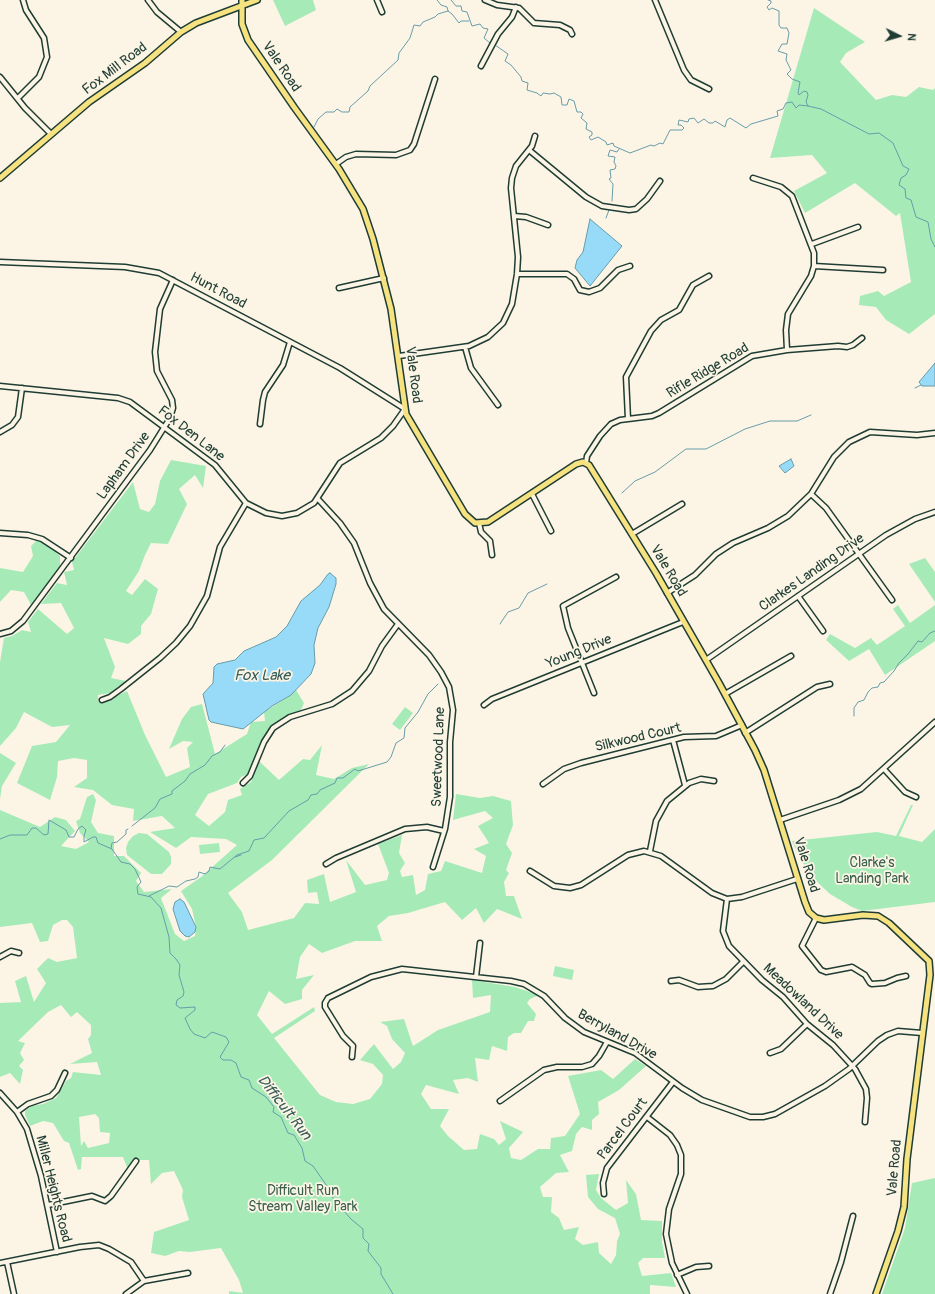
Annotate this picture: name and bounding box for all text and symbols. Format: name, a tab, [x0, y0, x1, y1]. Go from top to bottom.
north arrow	[879, 16, 919, 56]
text: N	[905, 33, 918, 41]
street label: Fox Mill Road	[79, 39, 151, 99]
street label: Vale Road	[258, 39, 304, 95]
street label: Hunt Road	[187, 269, 249, 313]
street label: Rifle Ridge Road	[664, 340, 752, 402]
street label: Vale Road	[401, 346, 425, 404]
street label: Fox Den Lane	[154, 403, 228, 465]
street label: Lapham Drive	[94, 429, 154, 503]
street label: Clarkes Landing Drive	[756, 530, 868, 616]
street label: Vale Road	[646, 542, 690, 600]
street label: Young Drive	[544, 631, 614, 673]
water label: Fox Lake	[234, 667, 290, 685]
street label: Sweetwood Lane	[429, 707, 449, 807]
street label: Silkwood Court	[593, 720, 683, 756]
street label: Vale Road	[790, 835, 822, 895]
park label: Clarke's Landing Park	[835, 855, 909, 888]
street label: Meadowland Drive	[759, 960, 847, 1044]
street label: Berryland Drive	[574, 1006, 660, 1064]
water label: Difficult Run	[253, 1072, 315, 1144]
street label: Parcel Court	[594, 1095, 652, 1163]
street label: Miller Heights Road	[32, 1134, 74, 1244]
street label: Vale Road	[884, 1139, 906, 1197]
park label: Difficult Run Stream Valley Park	[248, 1183, 358, 1216]

